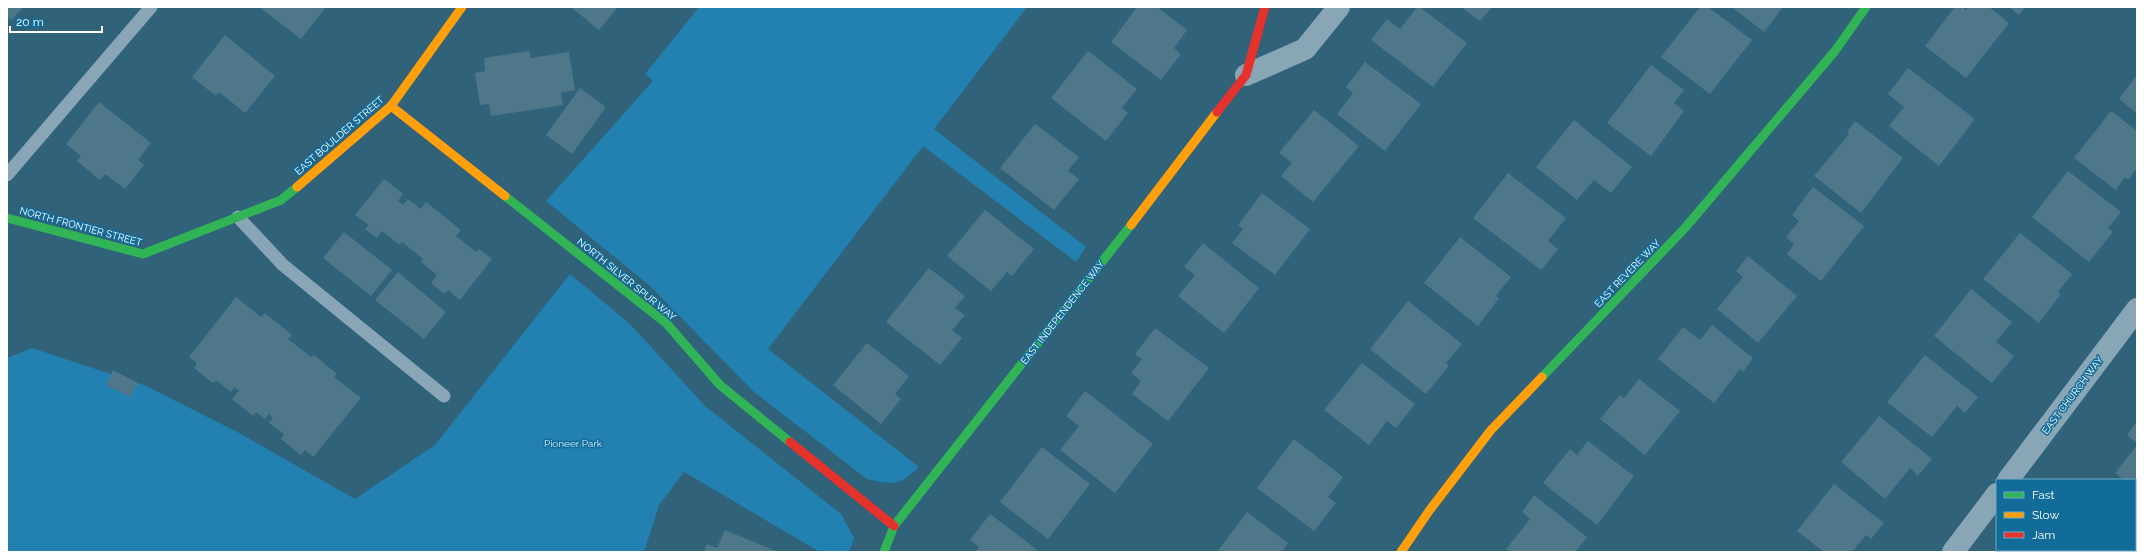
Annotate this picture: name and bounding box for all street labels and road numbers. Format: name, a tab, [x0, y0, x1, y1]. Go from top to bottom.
street label: EAST BOULDER STREET	[293, 94, 386, 177]
street label: NORTH FRONTIER STREET	[19, 205, 143, 248]
street label: NORTH SILVER SPUR WAY	[575, 236, 679, 323]
street label: EAST REVERE WAY	[1592, 237, 1663, 309]
street label: EAST INDEPENDENCE WAY	[1018, 258, 1107, 367]
street label: EAST CHURCH WAY	[2040, 354, 2105, 436]

